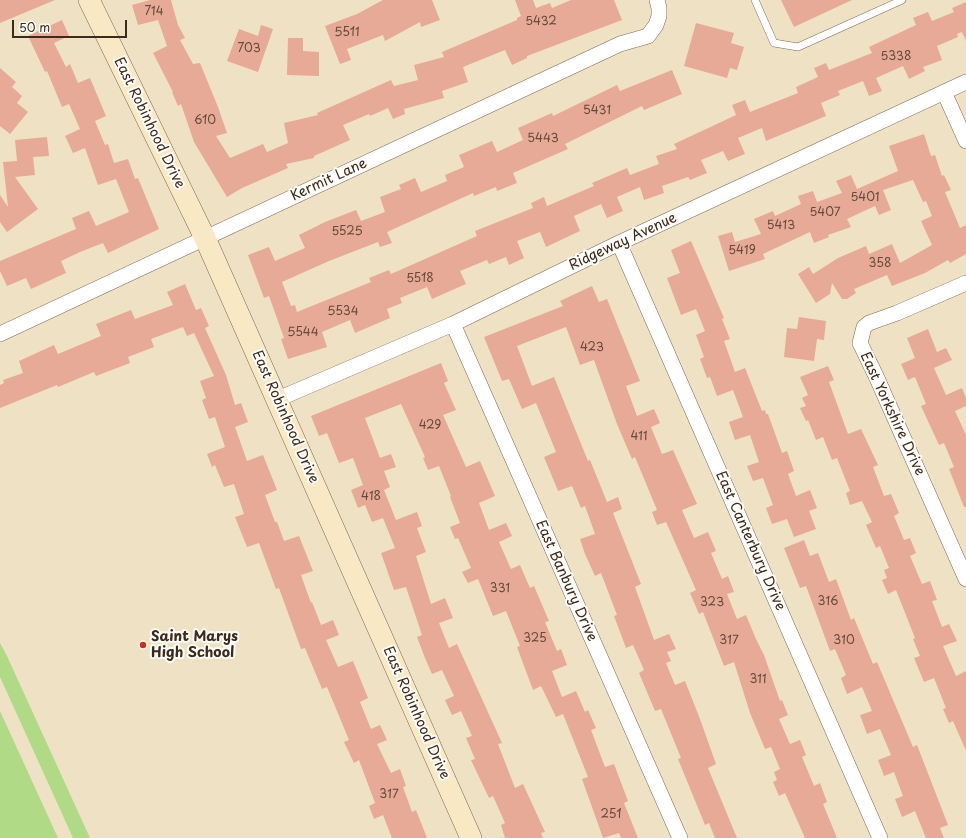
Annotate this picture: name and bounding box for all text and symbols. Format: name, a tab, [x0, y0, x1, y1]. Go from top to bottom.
house number: 714	[144, 5, 164, 19]
scale bar	[14, 12, 129, 38]
house number: 5432	[525, 15, 557, 29]
text: 50 m	[19, 18, 50, 36]
house number: 5511	[334, 26, 360, 40]
house number: 703	[237, 42, 261, 56]
house number: 5338	[881, 50, 911, 64]
street label: East Robinhood Drive	[110, 55, 188, 191]
house number: 5431	[583, 104, 611, 118]
house number: 610	[194, 114, 216, 128]
house number: 5443	[527, 132, 559, 146]
street label: Kermit Lane	[288, 155, 370, 205]
house number: 5401	[850, 191, 880, 205]
house number: 5407	[810, 206, 840, 220]
street label: Ridgeway Avenue	[567, 210, 679, 274]
house number: 5413	[767, 219, 795, 233]
house number: 5525	[331, 225, 363, 239]
house number: 5419	[728, 244, 756, 258]
house number: 358	[869, 257, 891, 271]
house number: 5518	[406, 272, 434, 286]
house number: 5534	[327, 305, 359, 319]
house number: 5544	[287, 326, 319, 340]
house number: 423	[580, 341, 604, 355]
street label: East Robinhood Drive	[248, 348, 322, 486]
street label: East Yorkshire Drive	[856, 350, 928, 478]
house number: 429	[419, 419, 441, 433]
house number: 411	[630, 430, 648, 444]
street label: East Canterbury Drive	[712, 469, 788, 613]
house number: 418	[361, 490, 381, 504]
street label: East Banbury Drive	[532, 518, 600, 644]
house number: 331	[490, 582, 510, 596]
house number: 316	[818, 595, 838, 609]
house number: 323	[700, 596, 724, 610]
place label: Saint Marys High School	[151, 629, 238, 662]
house number: 325	[523, 632, 547, 646]
house number: 317	[719, 634, 739, 648]
house number: 310	[833, 634, 855, 648]
marker: Saint Marys High School	[138, 640, 148, 650]
street label: East Robinhood Drive	[379, 644, 453, 782]
house number: 311	[749, 673, 767, 687]
house number: 317	[379, 788, 399, 802]
house number: 251	[600, 808, 622, 822]

